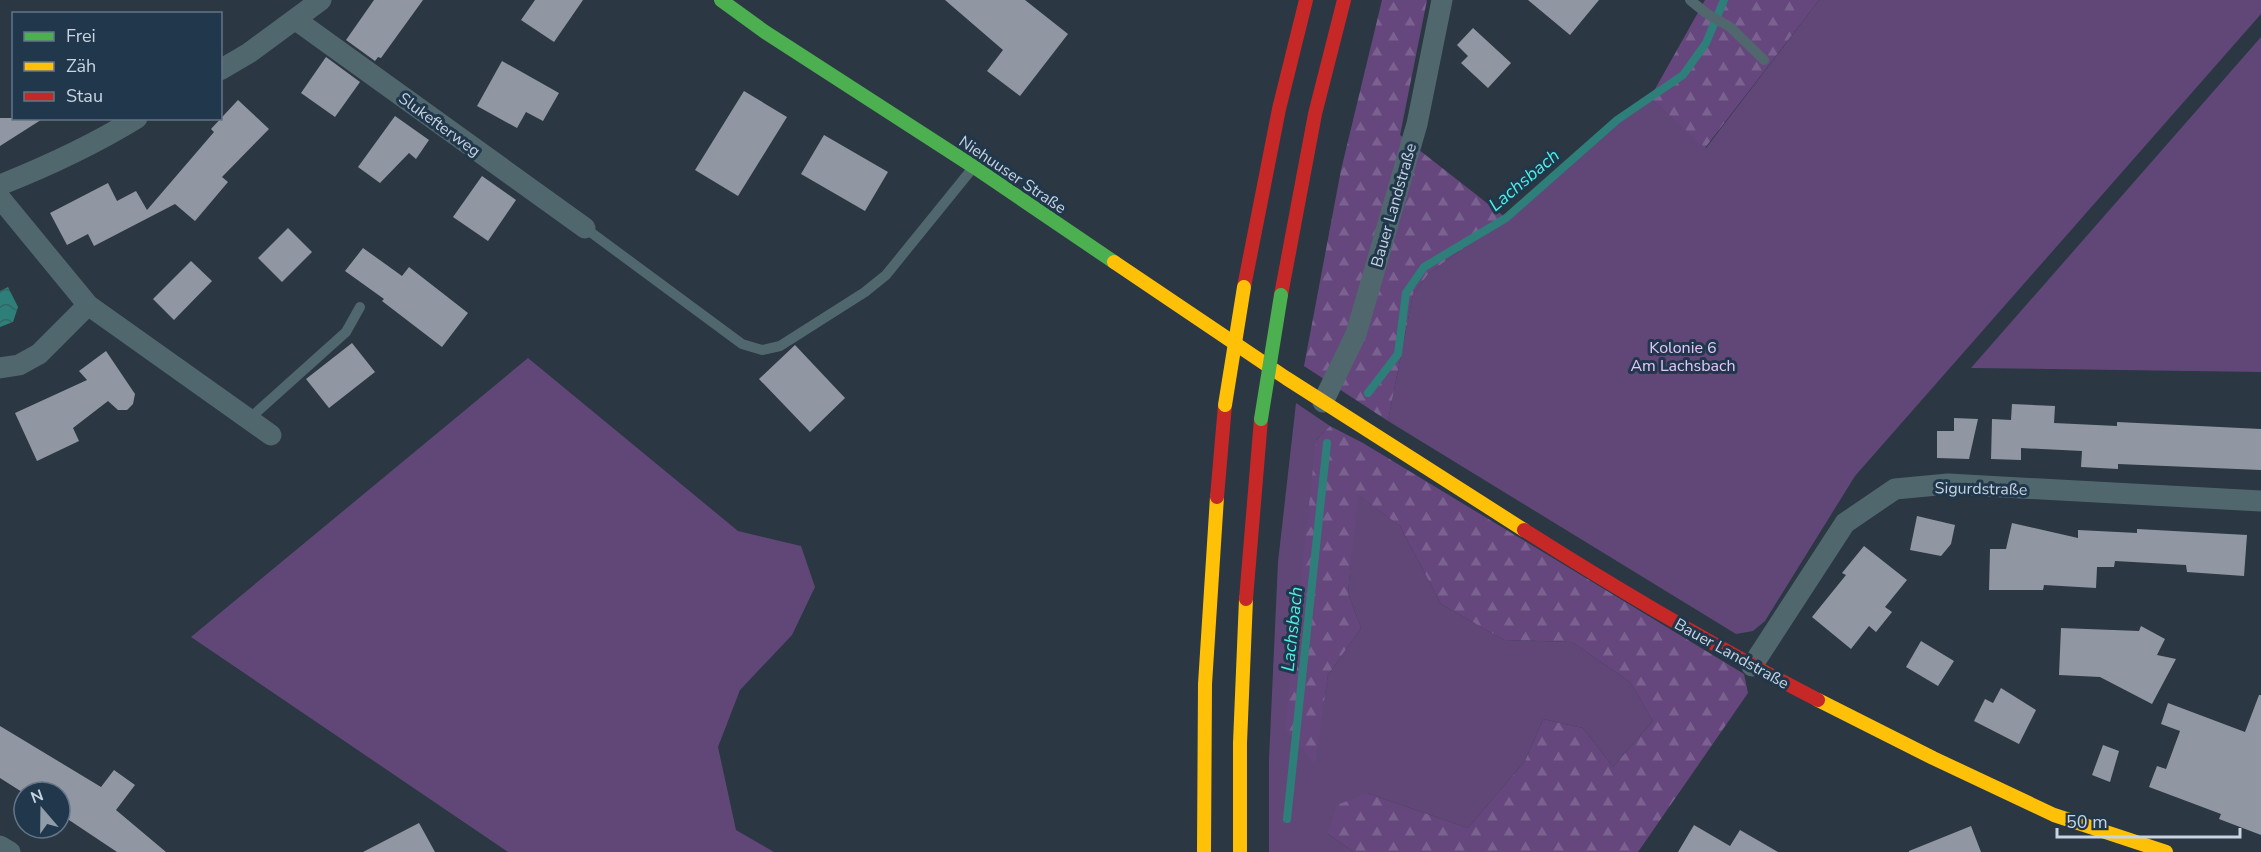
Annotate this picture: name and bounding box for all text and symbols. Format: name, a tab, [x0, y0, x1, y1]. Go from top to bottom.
legend	[12, 12, 222, 120]
text: Frei	[66, 24, 96, 48]
text: Zäh	[66, 54, 96, 78]
text: Stau	[66, 84, 103, 108]
street label: Slukefterweg	[394, 88, 485, 162]
street label: Niehuuser Straße	[954, 131, 1070, 219]
street label: Bauer Landstraße	[1366, 141, 1422, 270]
water label: Lachsbach	[1484, 143, 1564, 217]
park label: Kolonie 6 Am Lachsbach	[1630, 337, 1736, 377]
street label: Sigurdstraße	[1935, 477, 2027, 501]
water label: Lachsbach	[1276, 585, 1308, 673]
street label: Bauer Landstraße	[1670, 613, 1793, 695]
north arrow	[12, 780, 72, 840]
text: N	[28, 784, 47, 809]
scale bar	[2057, 801, 2240, 839]
text: 50 m	[2066, 810, 2108, 834]

